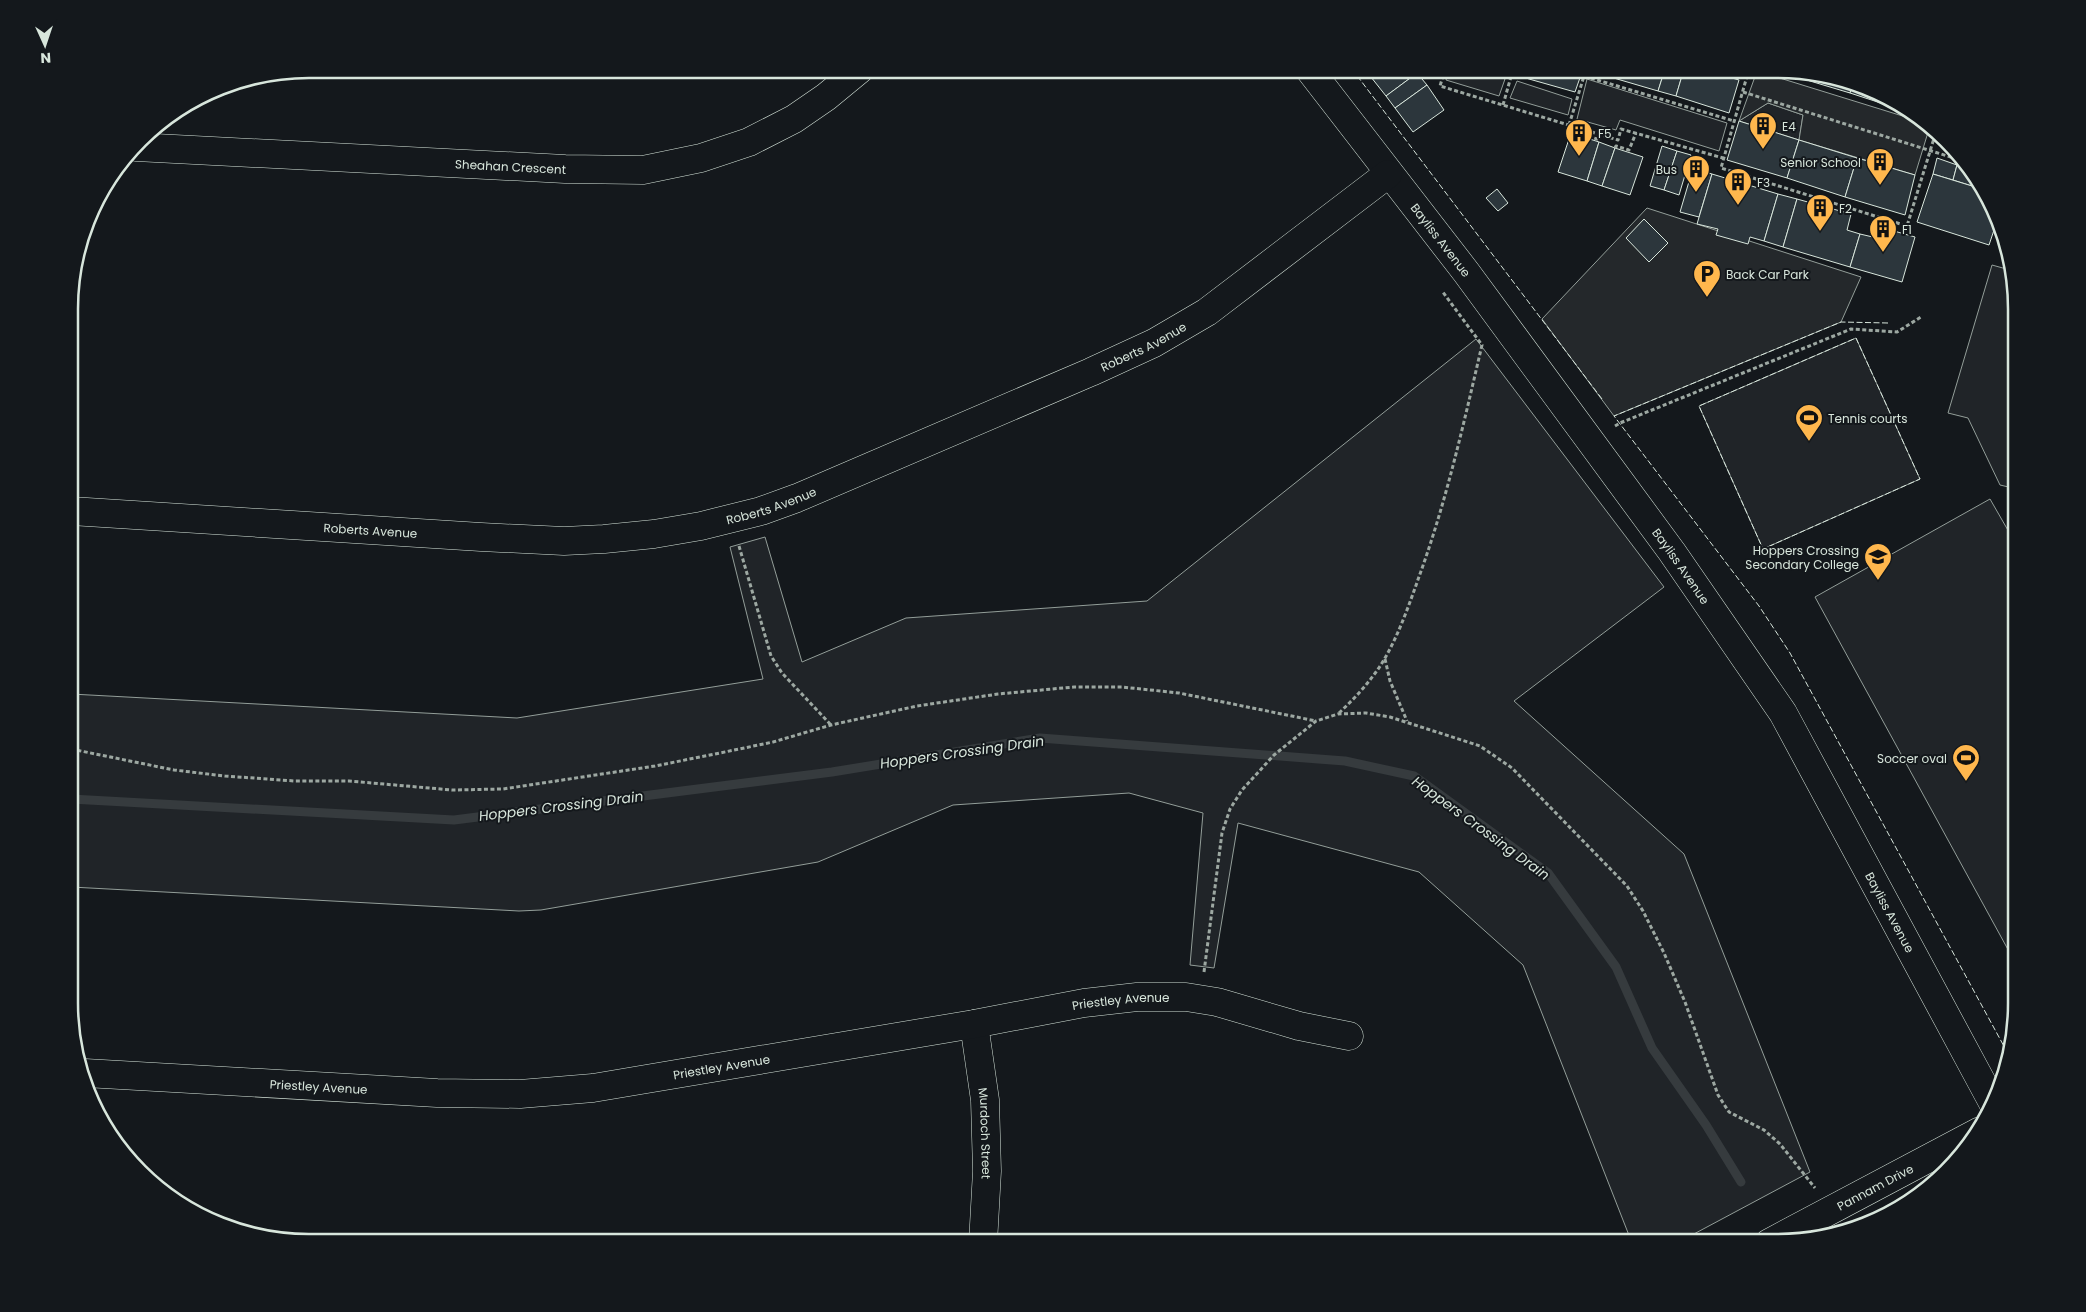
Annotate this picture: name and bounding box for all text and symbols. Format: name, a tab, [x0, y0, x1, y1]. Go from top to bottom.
north arrow	[20, 20, 70, 70]
text: N	[40, 48, 51, 68]
building icon: E4	[1748, 111, 1778, 150]
building icon: F5	[1564, 118, 1594, 157]
place label: E4	[1782, 118, 1796, 135]
place label: F5	[1598, 125, 1612, 142]
building icon: Senior School	[1865, 147, 1895, 186]
building icon: Bus	[1681, 154, 1711, 193]
place label: Senior School	[1780, 154, 1861, 171]
street label: Sheahan Crescent	[454, 155, 567, 178]
place label: Bus	[1656, 161, 1677, 178]
building icon: F3	[1723, 167, 1753, 206]
place label: F3	[1757, 174, 1770, 191]
building icon: F2	[1805, 193, 1835, 232]
street label: Bayliss Avenue	[1407, 199, 1475, 280]
place label: F2	[1839, 200, 1852, 217]
building icon: F1	[1868, 214, 1898, 253]
place label: F1	[1902, 221, 1912, 238]
parking icon: Back Car Park	[1692, 259, 1722, 298]
place label: Back Car Park	[1726, 266, 1810, 283]
street label: Roberts Avenue	[1098, 318, 1189, 375]
sports icon: Tennis courts	[1794, 403, 1824, 442]
place label: Tennis courts	[1828, 410, 1907, 427]
street label: Roberts Avenue	[724, 482, 819, 528]
street label: Roberts Avenue	[323, 519, 418, 541]
street label: Bayliss Avenue	[1649, 525, 1714, 607]
place label: Hoppers Crossing Secondary College	[1745, 542, 1859, 573]
school or university icon: Hoppers Crossing Secondary College	[1863, 542, 1893, 581]
water label: Hoppers Crossing Drain	[879, 731, 1045, 773]
sports icon: Soccer oval	[1951, 743, 1981, 782]
place label: Soccer oval	[1877, 750, 1947, 767]
water label: Hoppers Crossing Drain	[1408, 771, 1554, 885]
water label: Hoppers Crossing Drain	[478, 786, 644, 826]
street label: Bayliss Avenue	[1862, 869, 1919, 955]
street label: Priestley Avenue	[1070, 988, 1170, 1014]
street label: Priestley Avenue	[672, 1050, 771, 1083]
street label: Priestley Avenue	[269, 1075, 368, 1098]
street label: Murdoch Street	[975, 1086, 996, 1179]
street label: Pannam Drive	[1834, 1159, 1916, 1214]

